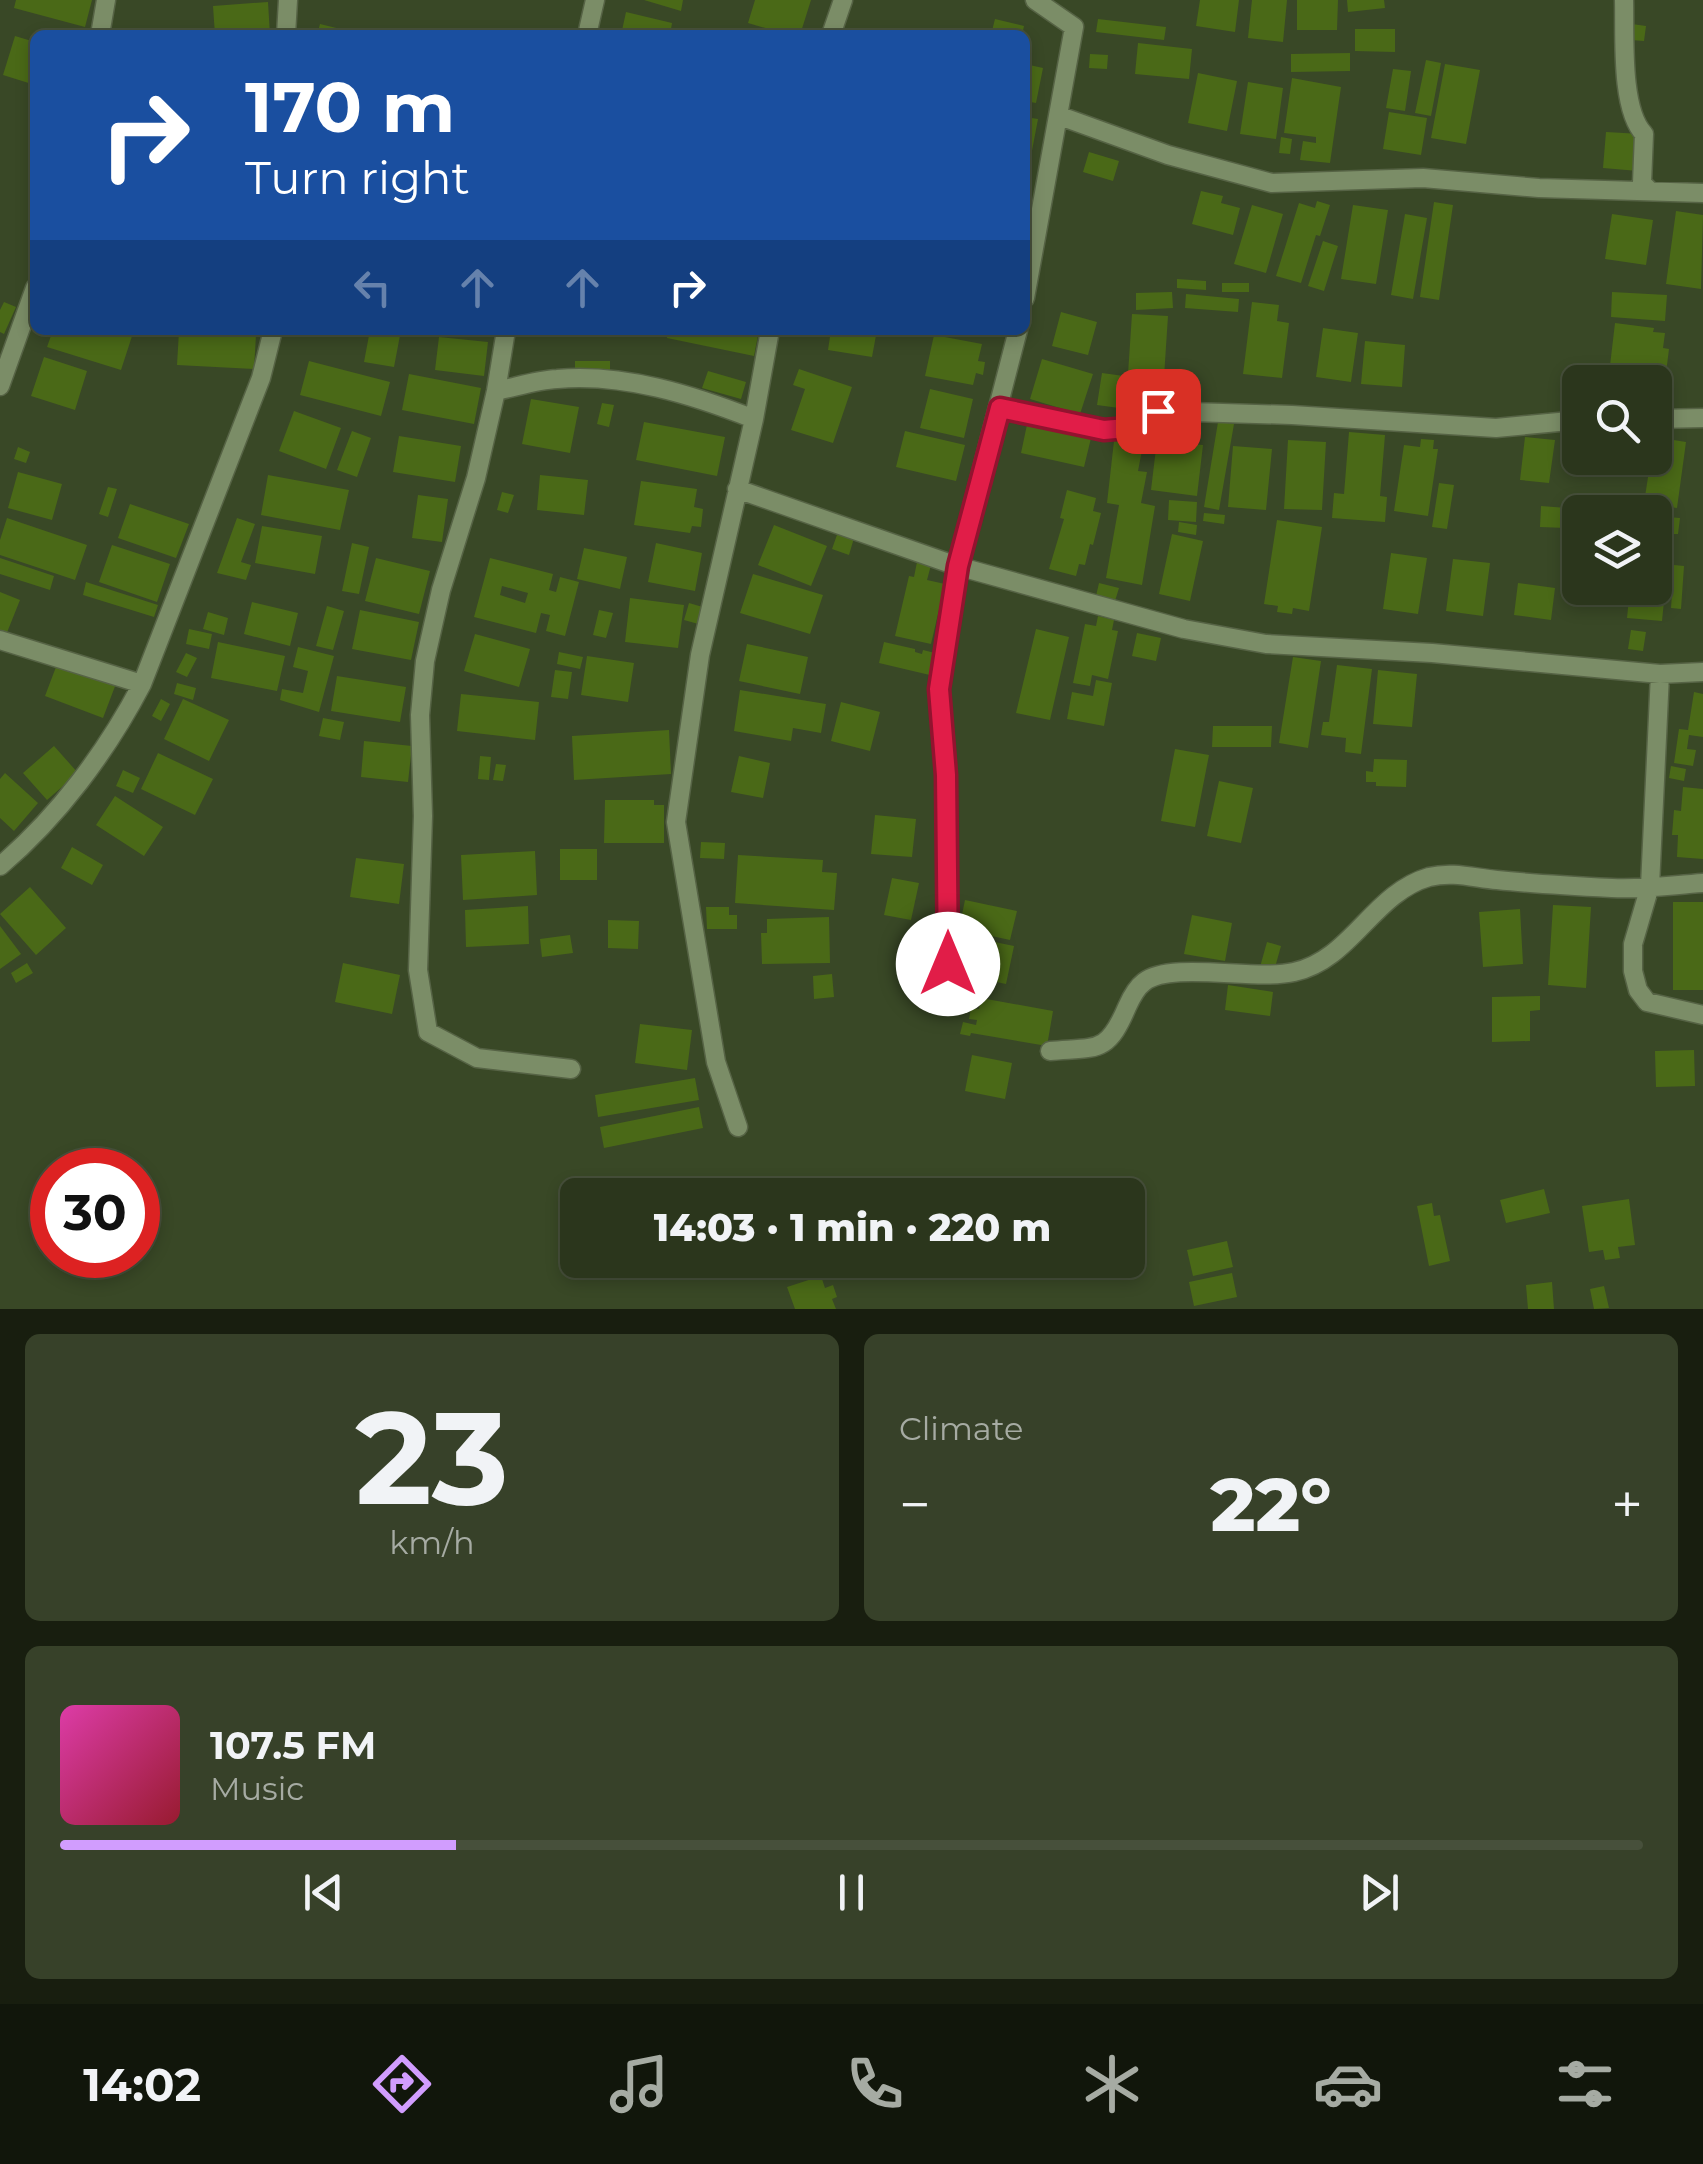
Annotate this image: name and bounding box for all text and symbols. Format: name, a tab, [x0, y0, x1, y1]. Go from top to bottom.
text: 170 m	[245, 64, 455, 150]
icon: right	[80, 70, 210, 200]
text: Turn right	[245, 150, 470, 205]
icon: left	[345, 260, 400, 315]
icon: ahead	[450, 260, 505, 315]
icon: ahead	[555, 260, 610, 315]
icon: right	[660, 260, 715, 315]
map controls	[1562, 365, 1672, 605]
button: search	[1562, 365, 1672, 475]
pin	[1116, 369, 1201, 454]
icon: arrive	[1131, 384, 1186, 439]
button: layers	[1562, 495, 1672, 605]
position arrow	[896, 912, 1000, 1016]
speed limit sign: 30	[30, 1148, 160, 1278]
text: 14:03 · 1 min · 220 m	[654, 1204, 1051, 1251]
text: 23	[355, 1378, 509, 1537]
text: Climate	[899, 1409, 1023, 1448]
text: 22°	[1210, 1458, 1332, 1550]
text: −	[899, 1471, 931, 1538]
text: +	[1611, 1471, 1643, 1538]
text: km/h	[389, 1523, 475, 1562]
text: 107.5 FM	[210, 1722, 376, 1769]
text: Music	[210, 1769, 304, 1808]
icon: previous	[296, 1865, 351, 1920]
icon: pause	[824, 1865, 879, 1920]
icon: next	[1352, 1865, 1407, 1920]
icon: directions	[367, 2049, 437, 2119]
icon: music	[604, 2049, 674, 2119]
icon: phone	[840, 2049, 910, 2119]
icon: climate	[1077, 2049, 1147, 2119]
icon: car	[1313, 2049, 1383, 2119]
icon: filters	[1550, 2049, 1620, 2119]
text: 14:02	[83, 2057, 201, 2112]

